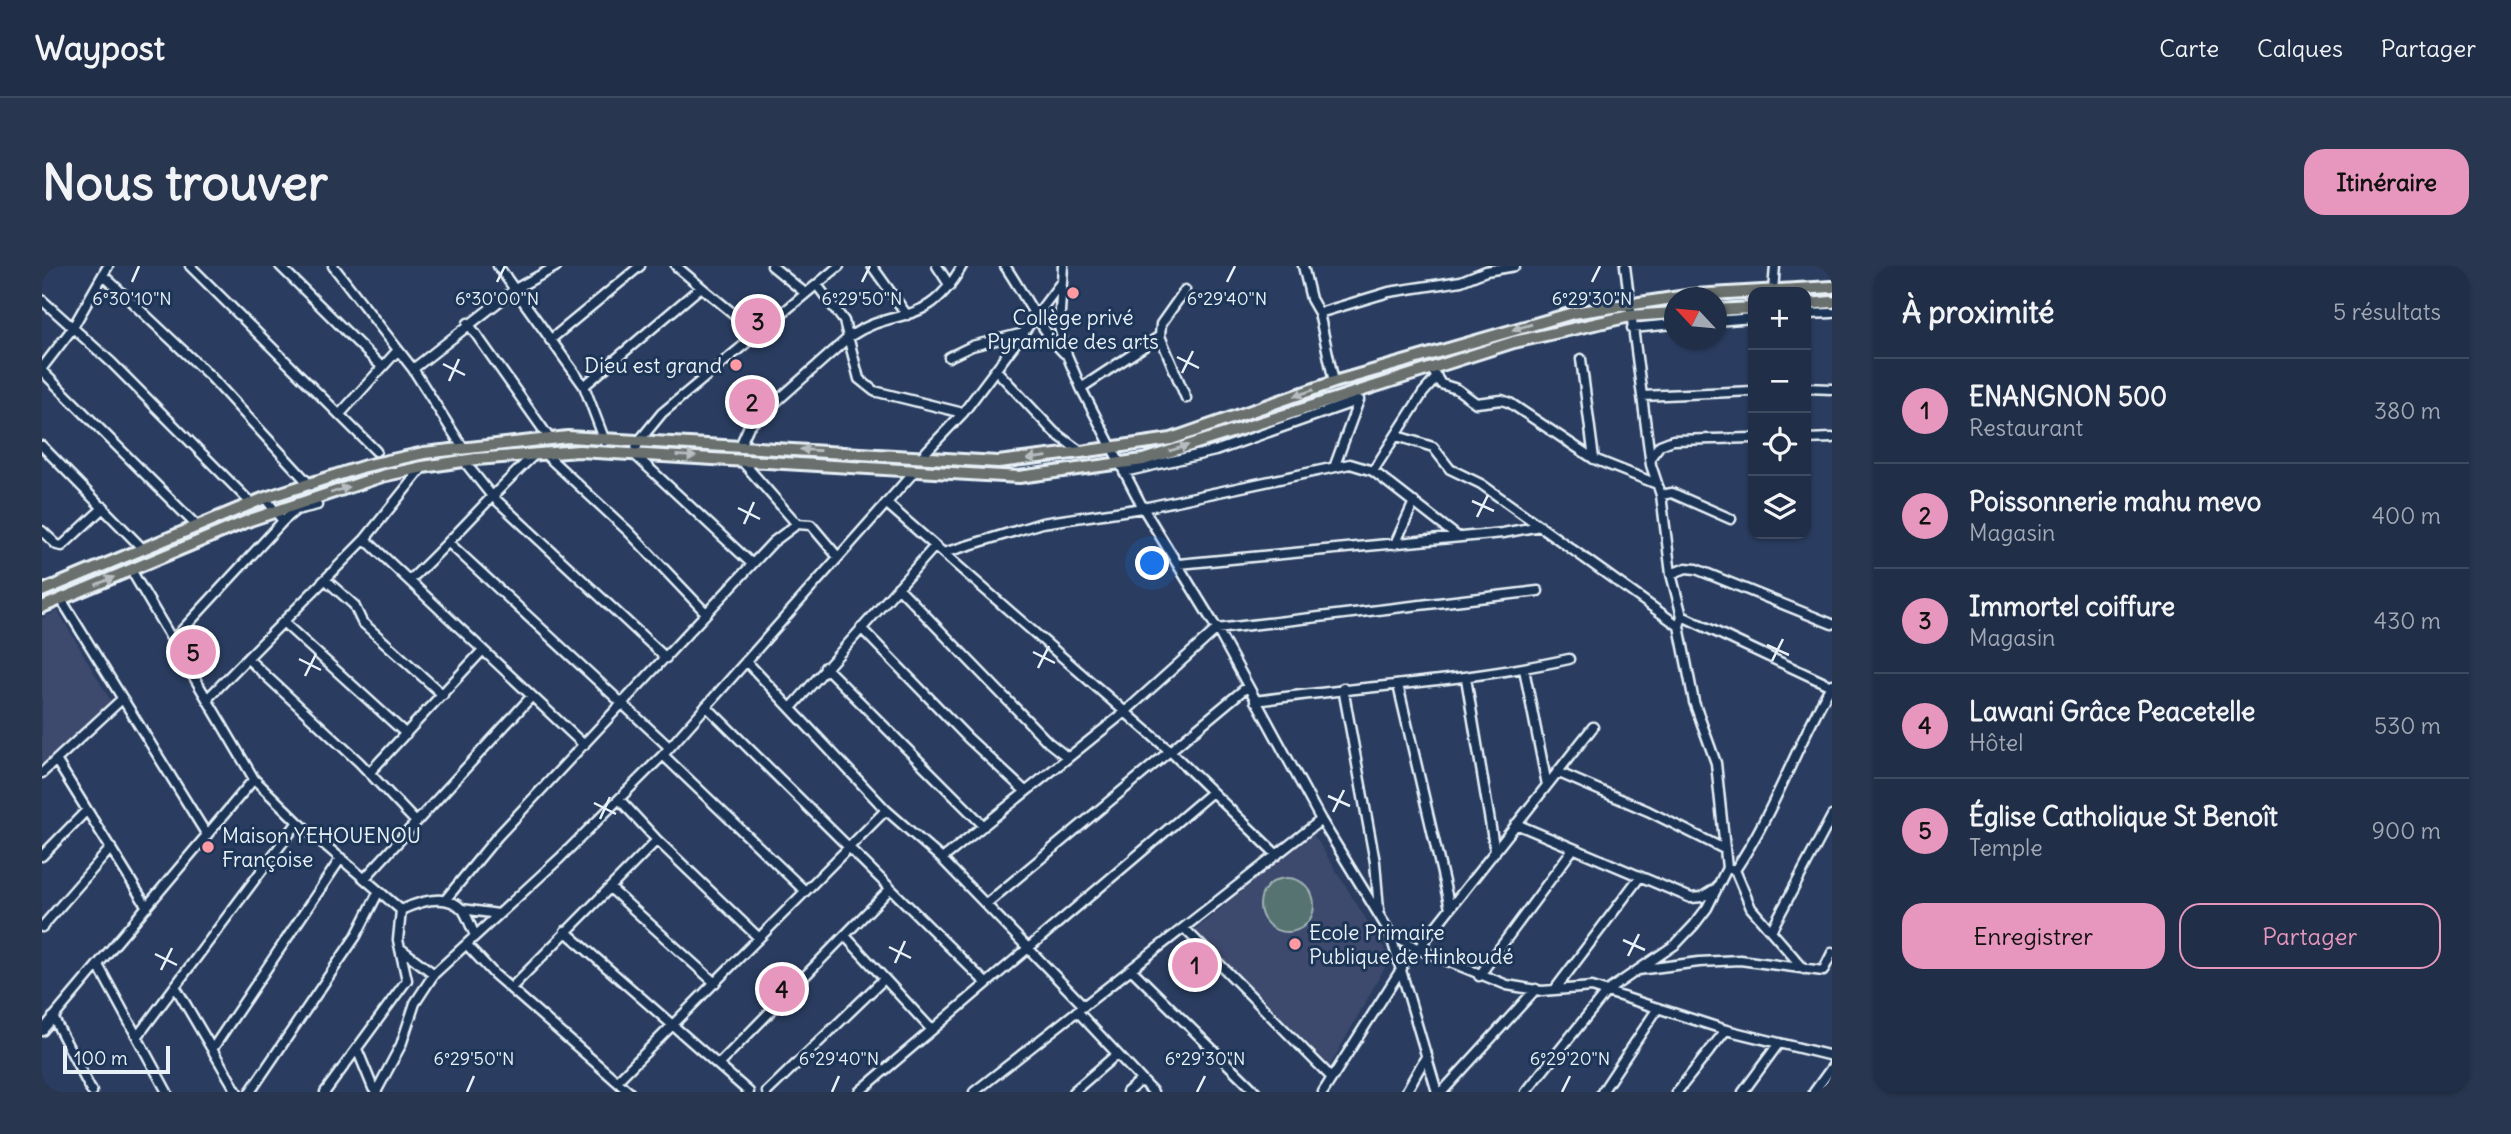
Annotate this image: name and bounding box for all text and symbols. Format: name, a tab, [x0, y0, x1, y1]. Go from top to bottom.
text: Waypost	[35, 27, 165, 69]
text: Carte	[2159, 33, 2219, 63]
text: Calques	[2257, 33, 2343, 63]
text: Partager	[2381, 33, 2476, 63]
button: Itinéraire	[2304, 149, 2469, 215]
text: Nous trouver	[42, 152, 328, 213]
marker: Collège privé Pyramide des arts	[1065, 285, 1081, 301]
text: 6°30'10"N	[92, 287, 172, 310]
text: 6°30'00"N	[455, 287, 539, 310]
text: 6°29'50"N	[822, 287, 902, 310]
text: 6°29'40"N	[1187, 287, 1267, 310]
text: 6°29'30"N	[1552, 287, 1632, 310]
north arrow	[1664, 287, 1727, 350]
map controls	[1748, 287, 1811, 539]
button: +	[1748, 287, 1811, 350]
text: À proximité	[1902, 293, 2054, 331]
pin: 3	[735, 295, 781, 347]
text: 5 résultats	[2333, 297, 2441, 326]
place label: Collège privé Pyramide des arts	[987, 304, 1159, 355]
one-way arrow	[1512, 323, 1533, 333]
button: −	[1748, 350, 1811, 413]
place label: Dieu est grand	[584, 352, 722, 379]
marker: Dieu est grand	[728, 357, 744, 373]
pin: 2	[729, 376, 775, 428]
text: ENANGNON 500	[1969, 380, 2167, 413]
one-way arrow	[1294, 388, 1315, 399]
text: 1	[1920, 396, 1930, 425]
text: 380 m	[2374, 396, 2441, 425]
button: locate	[1748, 413, 1811, 476]
text: Restaurant	[1969, 413, 2083, 442]
one-way arrow	[1169, 443, 1190, 453]
one-way arrow	[799, 444, 821, 455]
one-way arrow	[675, 451, 697, 462]
one-way arrow	[1026, 452, 1048, 463]
button: layers	[1748, 476, 1811, 539]
one-way arrow	[330, 484, 351, 495]
text: Poissonnerie mahu mevo	[1969, 485, 2261, 518]
text: 2	[1919, 501, 1931, 530]
text: 400 m	[2372, 501, 2441, 530]
text: Magasin	[1969, 518, 2055, 547]
your location	[1135, 546, 1169, 580]
one-way arrow	[95, 575, 116, 586]
text: Immortel coiffure	[1969, 590, 2175, 623]
text: 3	[1918, 606, 1932, 635]
text: 430 m	[2374, 606, 2441, 635]
text: Magasin	[1969, 623, 2055, 652]
pin: 5	[170, 626, 216, 678]
text: Lawani Grâce Peacetelle	[1969, 695, 2255, 728]
text: 4	[1918, 711, 1932, 740]
text: 530 m	[2374, 711, 2441, 740]
text: Hôtel	[1969, 728, 2023, 757]
text: Église Catholique St Benoît	[1969, 800, 2278, 833]
text: 5	[1918, 816, 1932, 845]
text: 900 m	[2372, 816, 2441, 845]
place label: Maison YEHOUENOU Françoise	[222, 822, 421, 873]
text: Temple	[1969, 833, 2043, 862]
marker: Maison YEHOUENOU Françoise	[200, 839, 216, 855]
button: Enregistrer	[1902, 903, 2165, 969]
button: Partager	[2179, 903, 2441, 969]
place label: Ecole Primaire Publique de Hinkoudé	[1309, 919, 1514, 970]
marker: Ecole Primaire Publique de Hinkoudé	[1287, 936, 1303, 952]
pin: 1	[1172, 939, 1218, 991]
pin: 4	[759, 963, 805, 1015]
scale bar	[63, 1043, 170, 1075]
text: 100 m	[74, 1046, 128, 1070]
text: 6°29'50"N	[434, 1047, 514, 1070]
text: 6°29'40"N	[799, 1047, 879, 1070]
text: 6°29'30"N	[1165, 1047, 1245, 1070]
text: 6°29'20"N	[1530, 1047, 1610, 1070]

